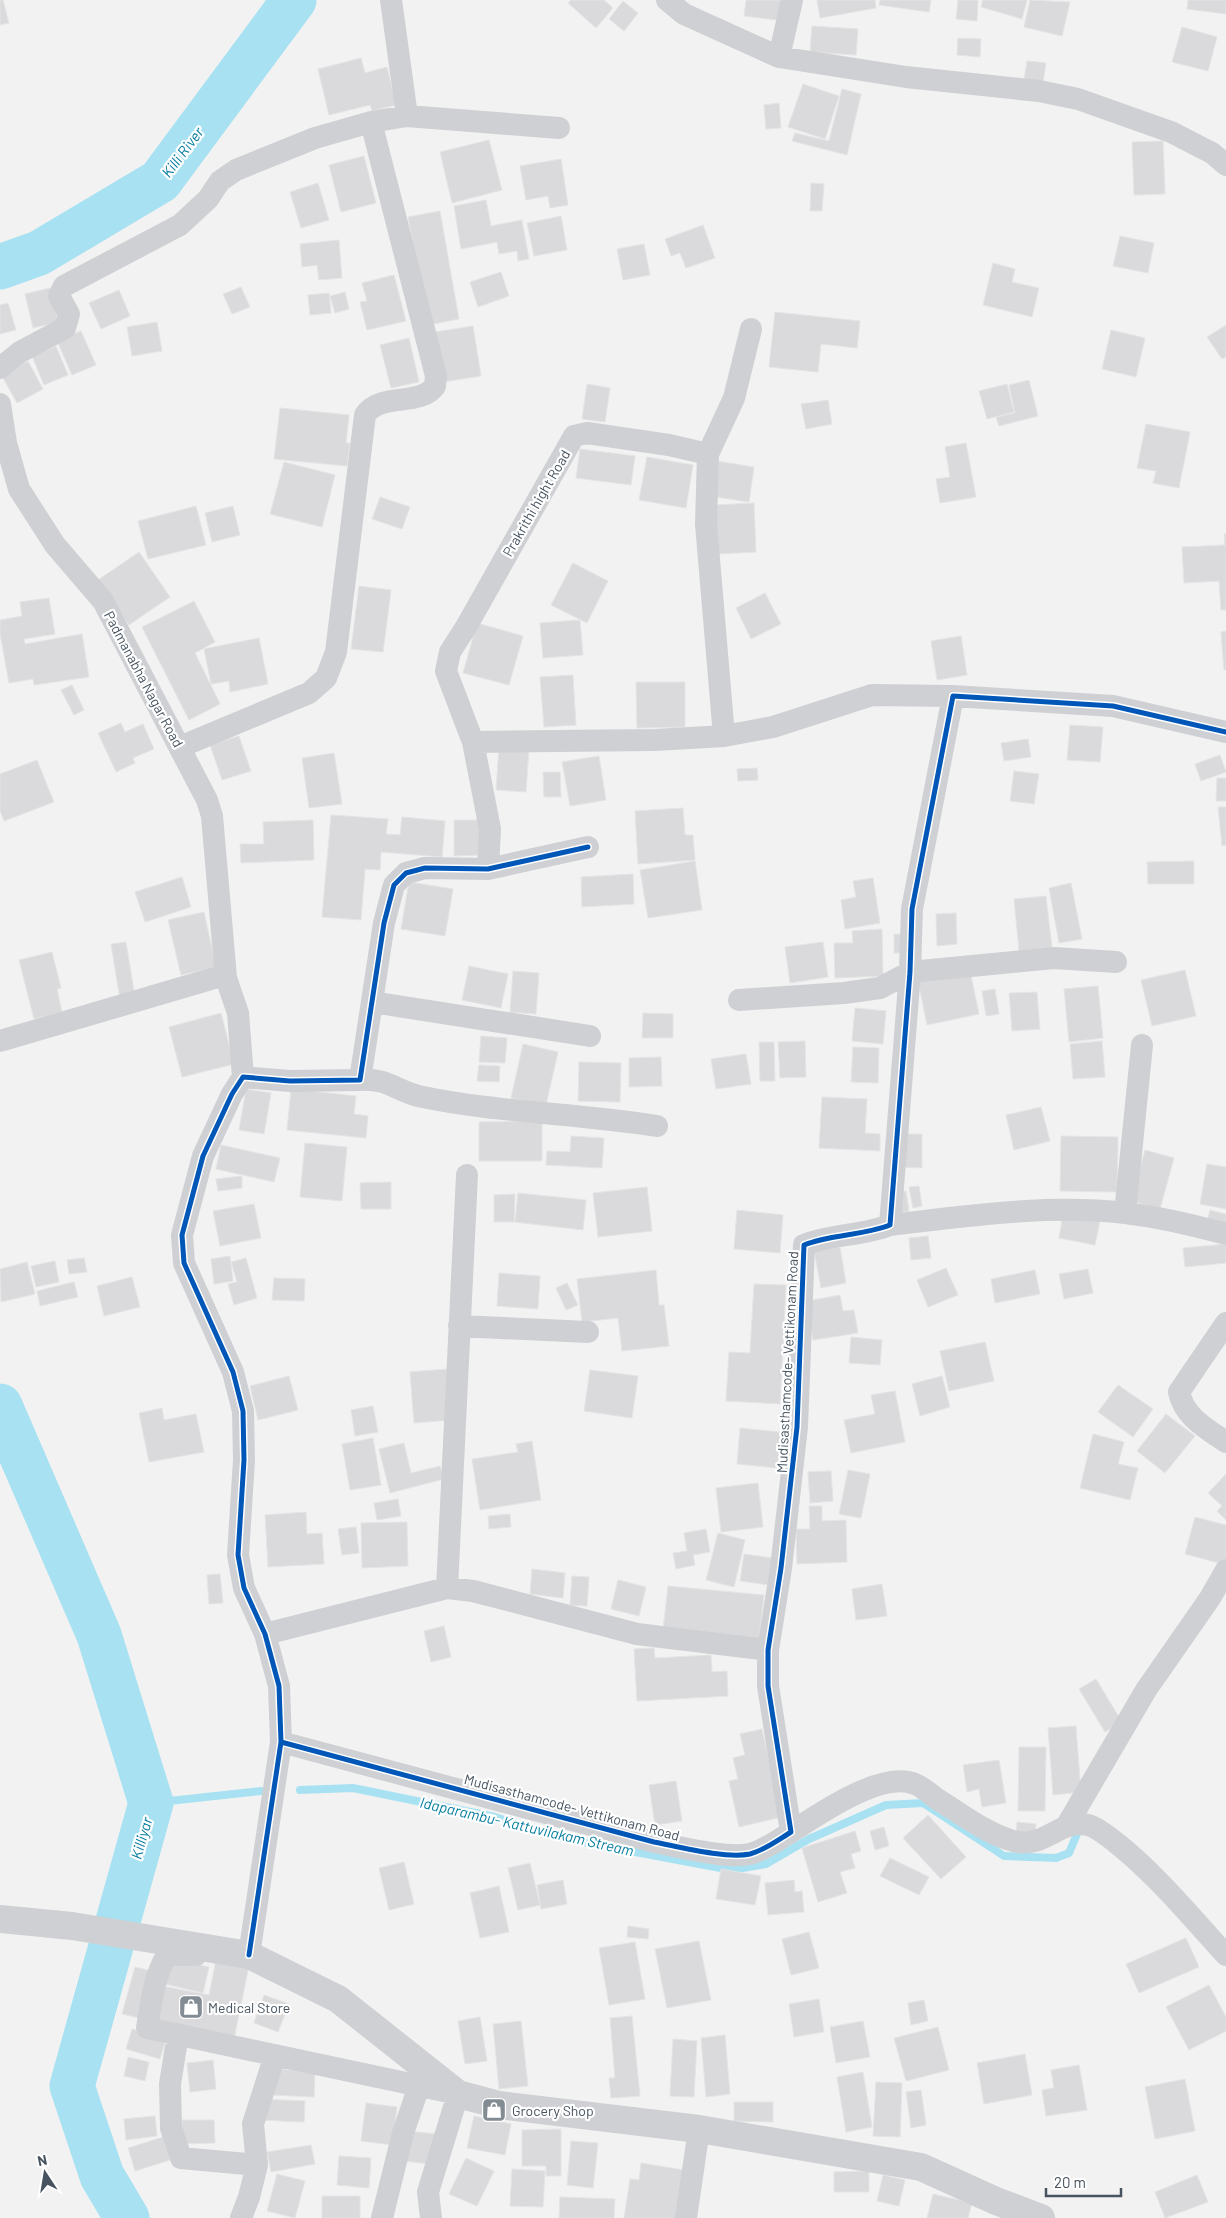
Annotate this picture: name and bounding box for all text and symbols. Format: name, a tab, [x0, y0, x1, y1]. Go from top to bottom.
water label: Killi River	[157, 123, 207, 181]
street label: Prakrithi hight Road	[499, 447, 573, 559]
street label: Padmanabha Nagar Road	[101, 608, 187, 750]
street label: Mudisasthamcode- Vettikonam Road	[773, 1251, 801, 1473]
street label: Mudisasthamcode- Vettikonam Road	[463, 1770, 681, 1844]
water label: Idaparambu- Kattuvilakam Stream	[418, 1793, 636, 1859]
water label: Killiyar	[126, 1814, 156, 1861]
shop icon: Medical Store	[178, 1994, 204, 2020]
place label: Medical Store	[208, 1999, 290, 2016]
shop icon: Grocery Shop	[481, 2097, 507, 2123]
place label: Grocery Shop	[512, 2102, 594, 2119]
north arrow	[20, 2148, 70, 2198]
text: N	[36, 2151, 49, 2169]
scale bar	[1046, 2166, 1121, 2198]
text: 20 m	[1054, 2173, 1086, 2191]

